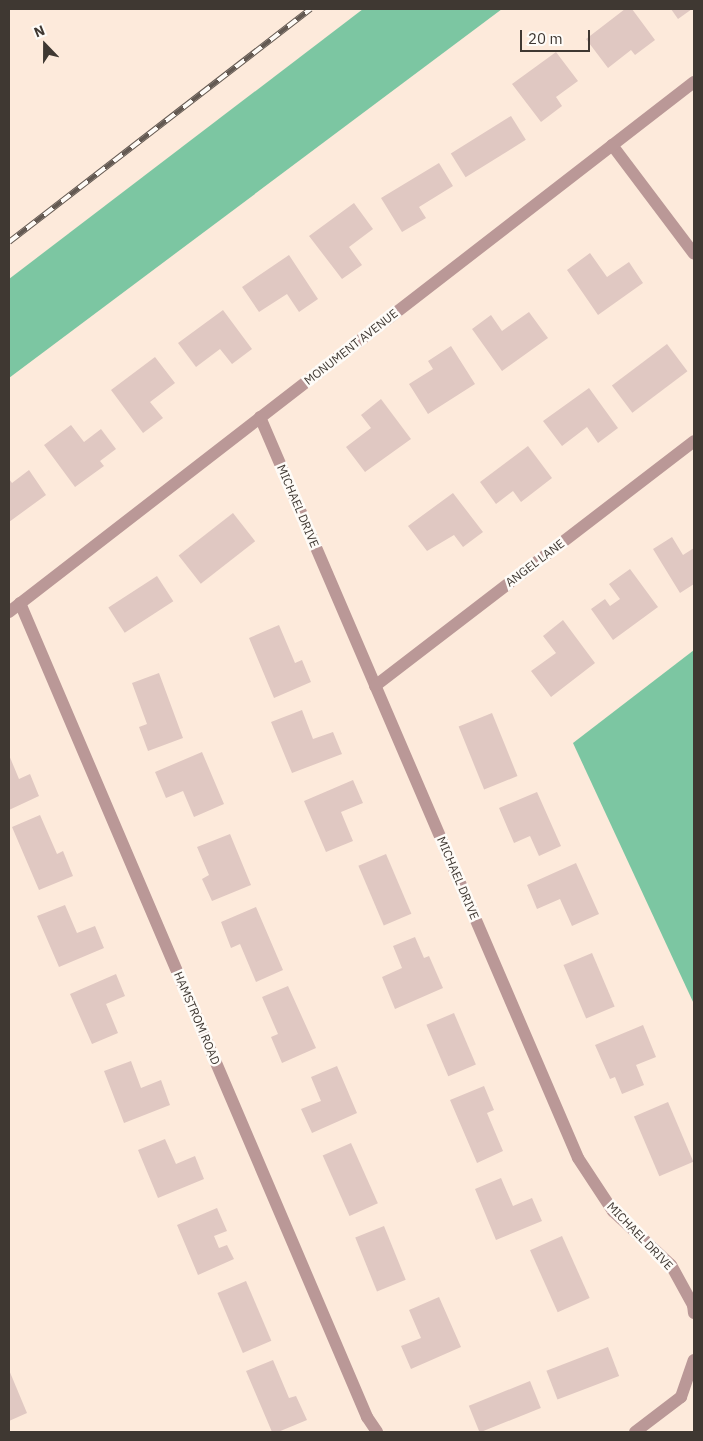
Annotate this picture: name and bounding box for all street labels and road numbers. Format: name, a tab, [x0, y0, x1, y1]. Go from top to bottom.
street label: MONUMENT AVENUE	[301, 306, 401, 388]
street label: MICHAEL DRIVE	[274, 462, 322, 550]
street label: ANGEL LANE	[503, 536, 567, 590]
street label: MICHAEL DRIVE	[434, 834, 482, 922]
street label: HAMSTROM ROAD	[171, 969, 223, 1067]
street label: MICHAEL DRIVE	[604, 1199, 676, 1273]

